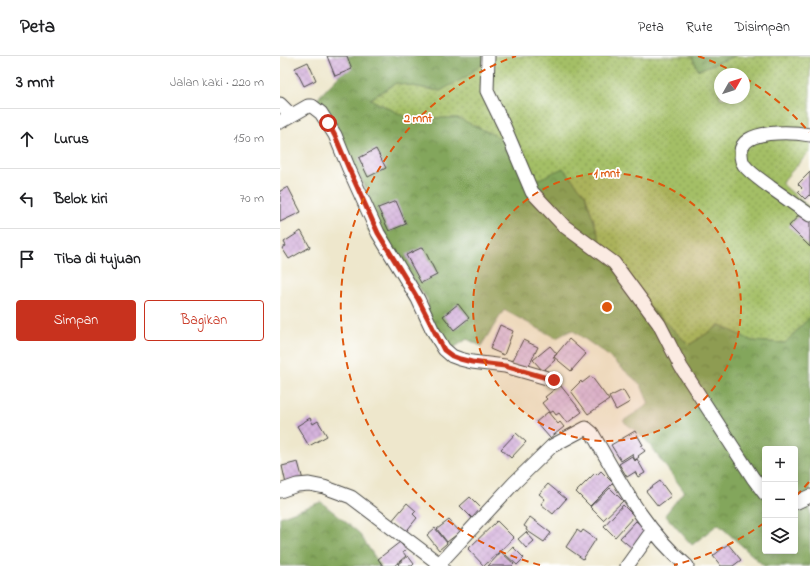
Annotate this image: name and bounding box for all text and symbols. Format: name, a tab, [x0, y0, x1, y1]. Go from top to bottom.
text: Peta	[20, 14, 55, 41]
text: Peta	[638, 17, 664, 38]
text: Rute	[686, 17, 713, 38]
text: Disimpan	[735, 17, 790, 38]
north arrow	[714, 68, 750, 104]
text: 3 mnt	[16, 70, 55, 95]
text: Jalan kaki · 220 m	[170, 73, 264, 92]
text: 2 mnt	[403, 110, 433, 128]
route start	[319, 114, 337, 132]
icon: ahead	[16, 128, 38, 150]
text: Lurus	[54, 128, 89, 150]
text: 150 m	[233, 129, 264, 148]
text: 1 mnt	[594, 165, 621, 183]
icon: left	[16, 188, 38, 210]
text: Belok kiri	[54, 188, 108, 210]
text: 70 m	[240, 189, 264, 208]
icon: arrive	[16, 248, 38, 270]
text: Tiba di tujuan	[54, 248, 141, 270]
button: Simpan	[16, 300, 136, 341]
button: Bagikan	[144, 300, 264, 341]
centre of rings	[600, 300, 614, 314]
route end	[545, 371, 563, 389]
map controls	[762, 446, 798, 554]
button: +	[762, 446, 798, 482]
button: −	[762, 482, 798, 518]
button: layers	[762, 518, 798, 554]

